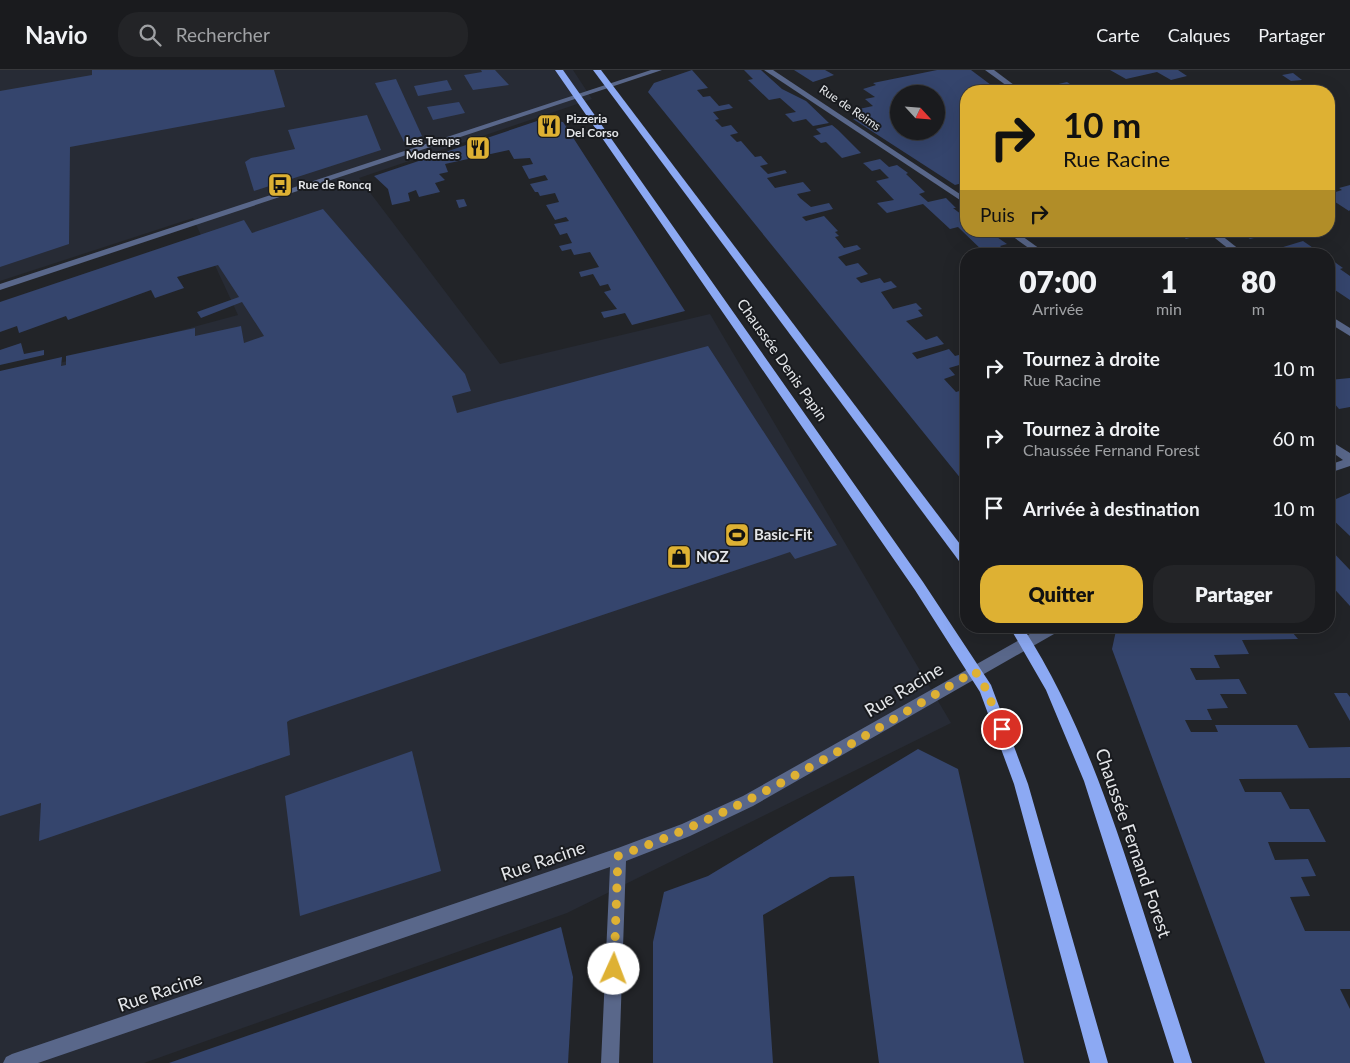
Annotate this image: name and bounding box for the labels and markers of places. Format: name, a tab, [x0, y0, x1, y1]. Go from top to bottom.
place label: Pizzeria Del Corso	[566, 111, 619, 140]
restaurant icon: Pizzeria Del Corso	[536, 113, 562, 139]
place label: Les Temps Modernes	[406, 133, 460, 162]
restaurant icon: Les Temps Modernes	[465, 135, 491, 161]
bus stop icon: Rue de Roncq	[267, 172, 293, 198]
place label: Rue de Roncq	[298, 177, 371, 192]
sports icon: Basic-Fit	[724, 522, 750, 548]
place label: Basic-Fit	[754, 525, 813, 543]
shop icon: NOZ	[666, 544, 692, 570]
place label: NOZ	[696, 547, 729, 565]
pin	[981, 708, 1023, 750]

